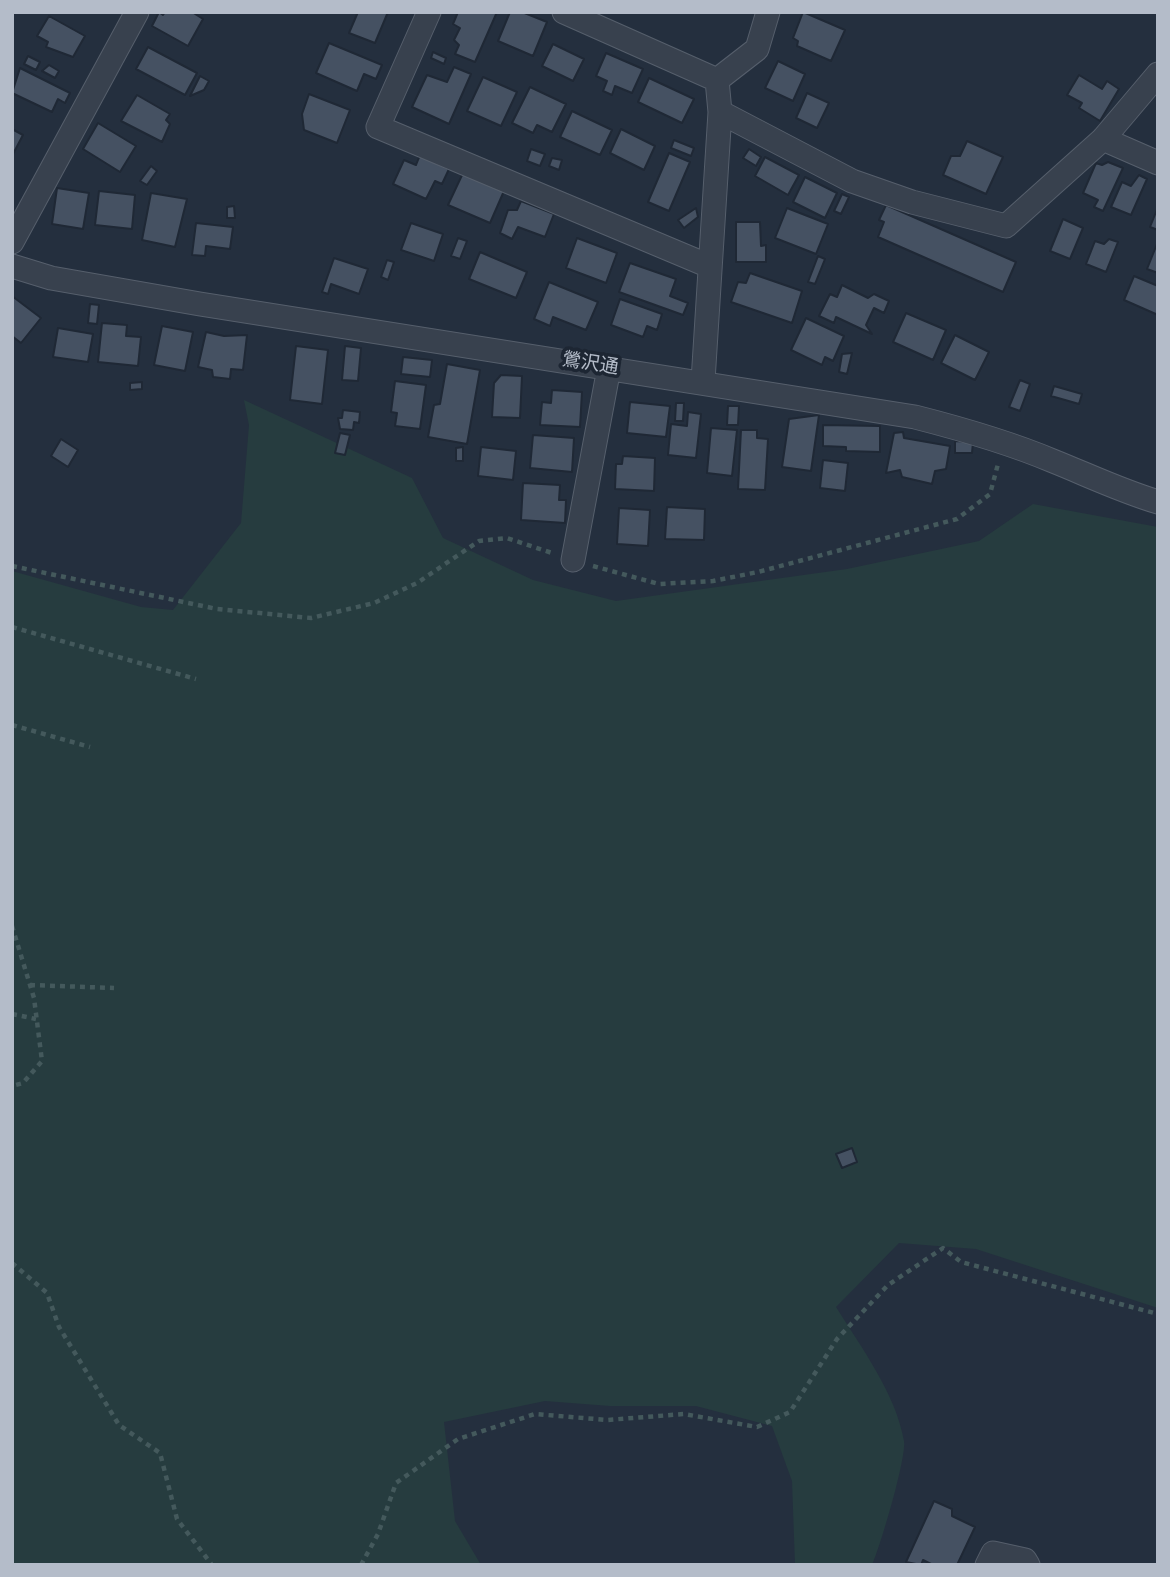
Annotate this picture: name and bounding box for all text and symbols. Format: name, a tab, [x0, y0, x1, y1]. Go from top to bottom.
street label: 鶯沢通	[560, 349, 620, 381]

